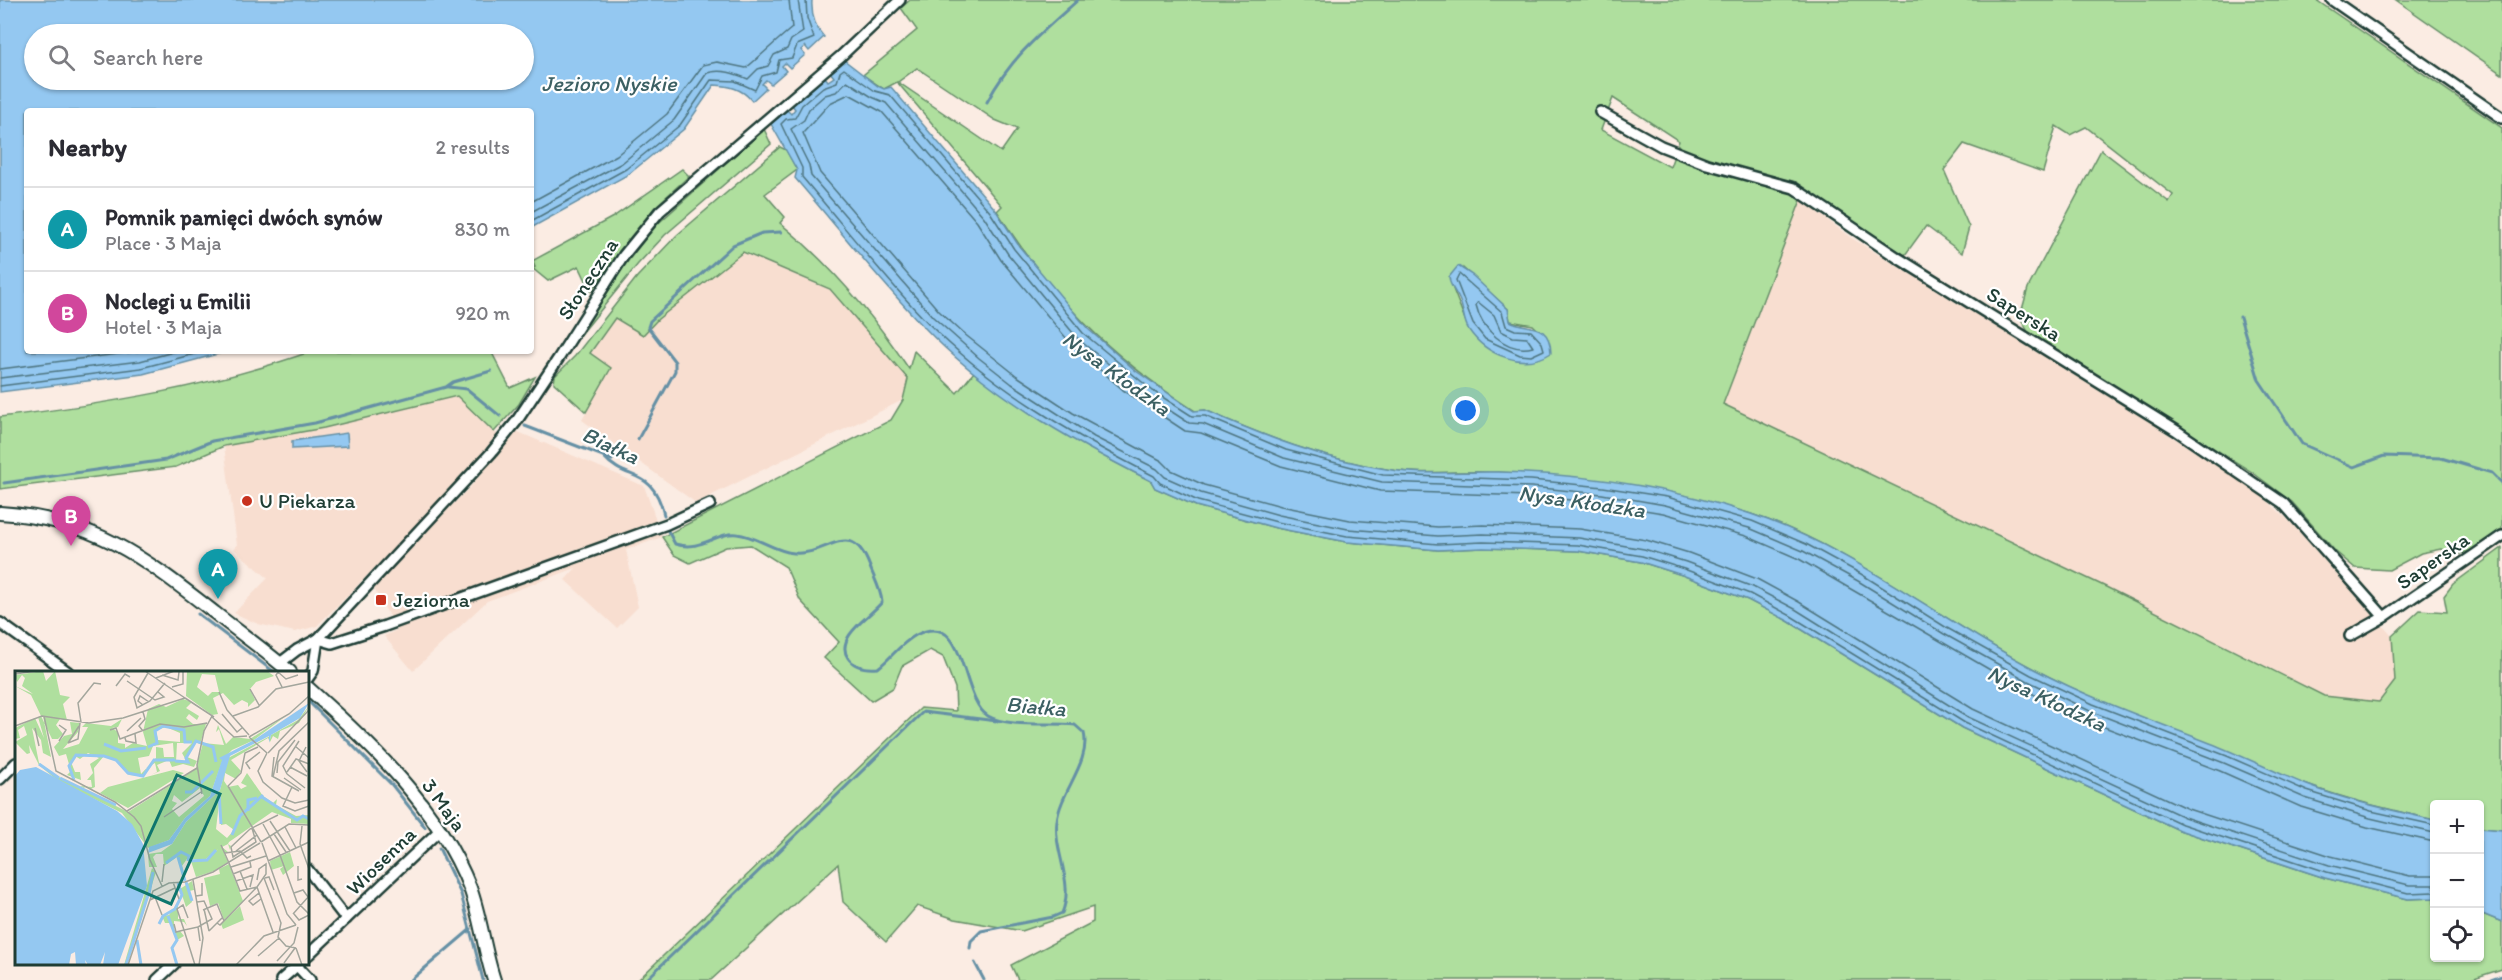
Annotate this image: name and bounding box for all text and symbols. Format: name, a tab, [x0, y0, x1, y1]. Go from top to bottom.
search box	[24, 24, 534, 90]
icon: search	[45, 41, 78, 74]
text: Search here	[93, 44, 203, 71]
water label: Jezioro Nyskie	[541, 70, 678, 97]
text: Nearby	[48, 131, 127, 163]
text: 2 results	[436, 135, 510, 159]
text: Pomnik pamięci dwóch synów	[105, 204, 383, 231]
text: A	[61, 217, 74, 241]
text: 830 m	[455, 217, 510, 241]
text: Place · 3 Maja	[105, 231, 221, 255]
street label: Słoneczna	[552, 233, 623, 324]
street label: Saperska	[1982, 281, 2066, 346]
text: Noclegi u Emilii	[105, 288, 251, 315]
text: B	[61, 301, 74, 325]
text: 920 m	[455, 301, 510, 325]
text: Hotel · 3 Maja	[105, 315, 222, 339]
water label: Nysa Kłodzka	[1057, 325, 1177, 422]
your location	[1451, 396, 1480, 425]
water label: Białka	[578, 421, 644, 471]
water label: Nysa Kłodzka	[1517, 479, 1647, 524]
place label: U Piekarza	[259, 488, 355, 513]
marker: U Piekarza	[240, 494, 254, 508]
pin: B	[52, 496, 90, 546]
street label: Saperska	[2392, 527, 2474, 595]
pin: A	[198, 550, 238, 599]
place label: Jeziorna	[393, 587, 470, 612]
marker: Jeziorna	[374, 593, 388, 607]
water label: Nysa Kłodzka	[1983, 659, 2111, 738]
inset map	[15, 671, 309, 965]
water label: Białka	[1005, 690, 1067, 723]
street label: 3 Maja	[417, 773, 472, 836]
map controls	[2430, 800, 2484, 962]
button: +	[2430, 800, 2484, 854]
street label: Wiosenna	[340, 821, 421, 900]
button: −	[2430, 854, 2484, 908]
button: locate	[2430, 908, 2484, 962]

